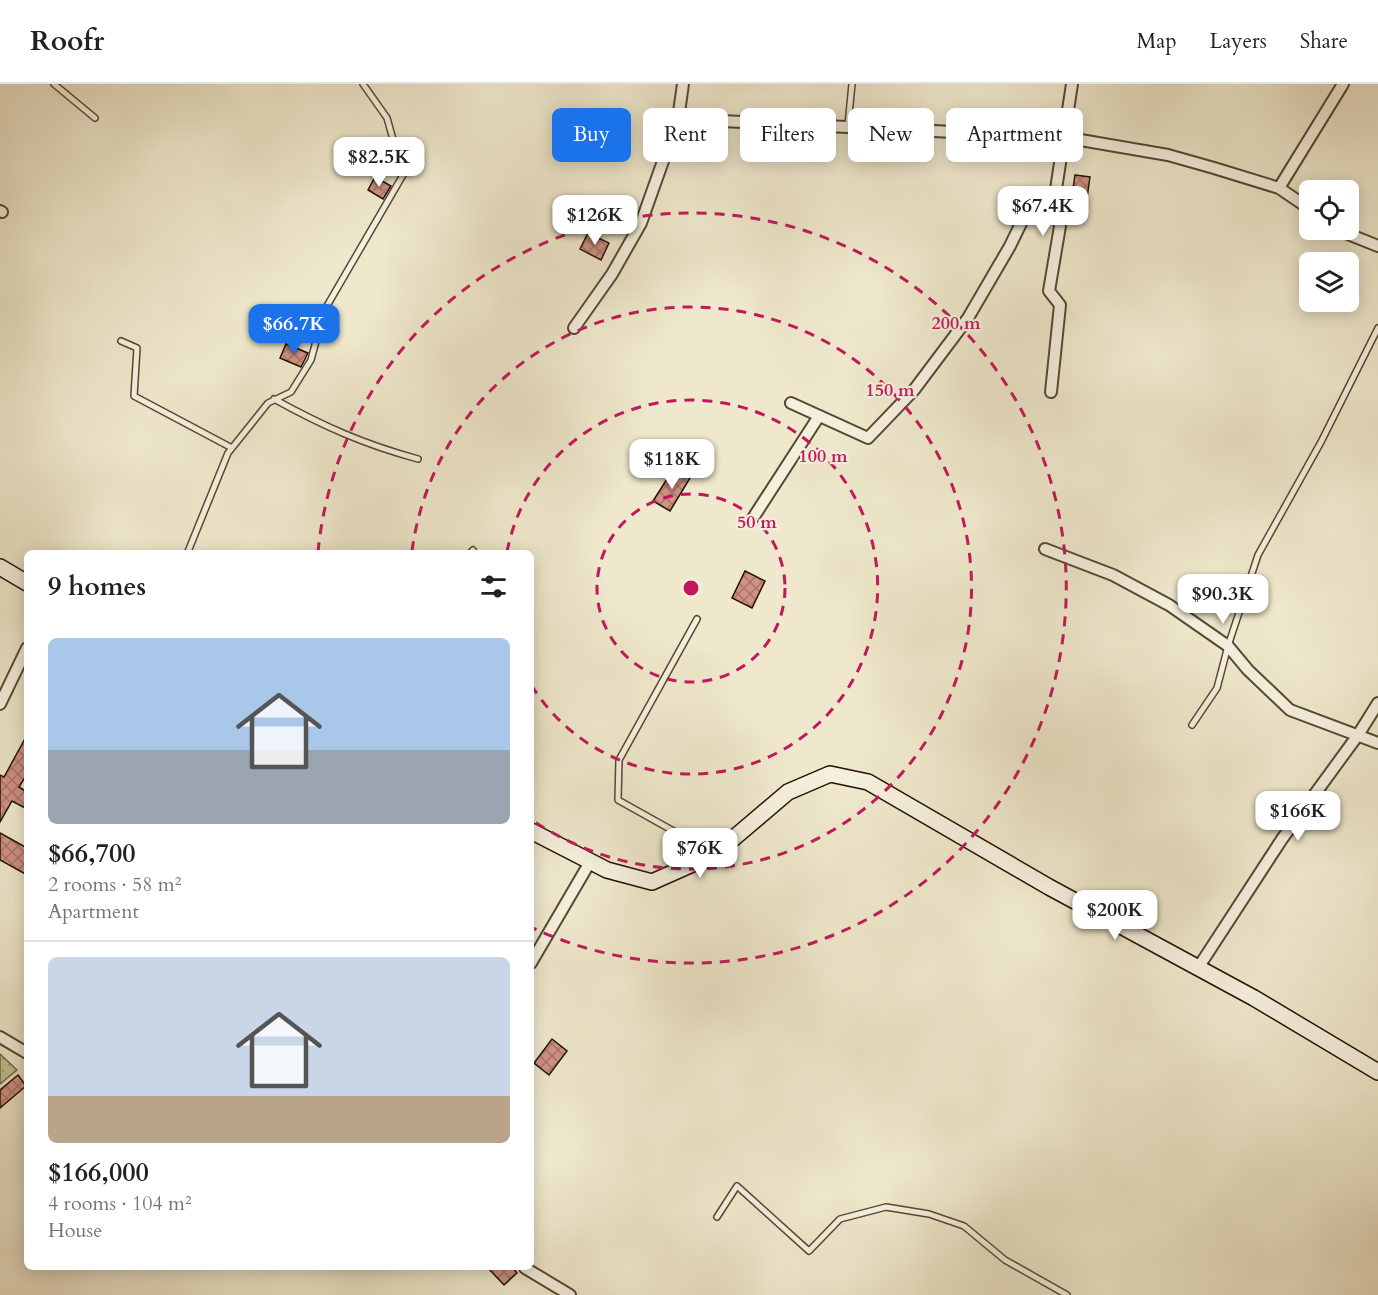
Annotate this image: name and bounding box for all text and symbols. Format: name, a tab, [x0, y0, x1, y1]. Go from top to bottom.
text: Roofr	[30, 22, 104, 60]
text: Map	[1137, 27, 1177, 56]
text: Layers	[1210, 27, 1267, 56]
text: Share	[1300, 27, 1348, 56]
chip: Buy	[552, 108, 631, 162]
chip: Rent	[643, 108, 728, 162]
chip: Filters	[740, 108, 836, 162]
chip: New	[848, 108, 934, 162]
chip: Apartment	[946, 108, 1083, 162]
pin: $82.5K	[330, 137, 428, 188]
text: $82.5K	[348, 143, 410, 170]
map controls	[1299, 180, 1359, 312]
button: locate	[1299, 180, 1359, 240]
pin: $67.4K	[994, 186, 1092, 237]
text: $67.4K	[1012, 192, 1074, 219]
pin: $126K	[553, 195, 637, 246]
text: $126K	[566, 201, 624, 228]
button: layers	[1299, 252, 1359, 312]
pin: $66.7K	[245, 304, 343, 355]
text: $66.7K	[263, 310, 325, 337]
text: 200 m	[931, 311, 981, 336]
text: 150 m	[865, 378, 915, 403]
pin: $118K	[630, 439, 714, 490]
text: 100 m	[798, 444, 848, 469]
text: $118K	[643, 445, 701, 472]
text: 50 m	[737, 510, 777, 535]
text: 9 homes	[48, 569, 146, 604]
icon: filters	[477, 570, 510, 603]
pin: $90.3K	[1174, 574, 1272, 625]
centre of rings	[681, 578, 701, 598]
text: $90.3K	[1192, 580, 1254, 607]
icon: home	[225, 677, 333, 785]
pin: $166K	[1256, 791, 1340, 842]
text: $166K	[1269, 797, 1327, 824]
pin: $76K	[664, 828, 736, 879]
text: $76K	[677, 834, 723, 861]
text: $66,700	[48, 836, 136, 871]
text: 2 rooms · 58 m²	[48, 871, 181, 898]
pin: $200K	[1073, 890, 1157, 941]
text: $200K	[1086, 896, 1144, 923]
text: Apartment	[48, 898, 139, 925]
icon: home	[225, 996, 333, 1104]
text: $166,000	[48, 1155, 149, 1190]
text: 4 rooms · 104 m²	[48, 1190, 192, 1217]
text: House	[48, 1217, 102, 1244]

